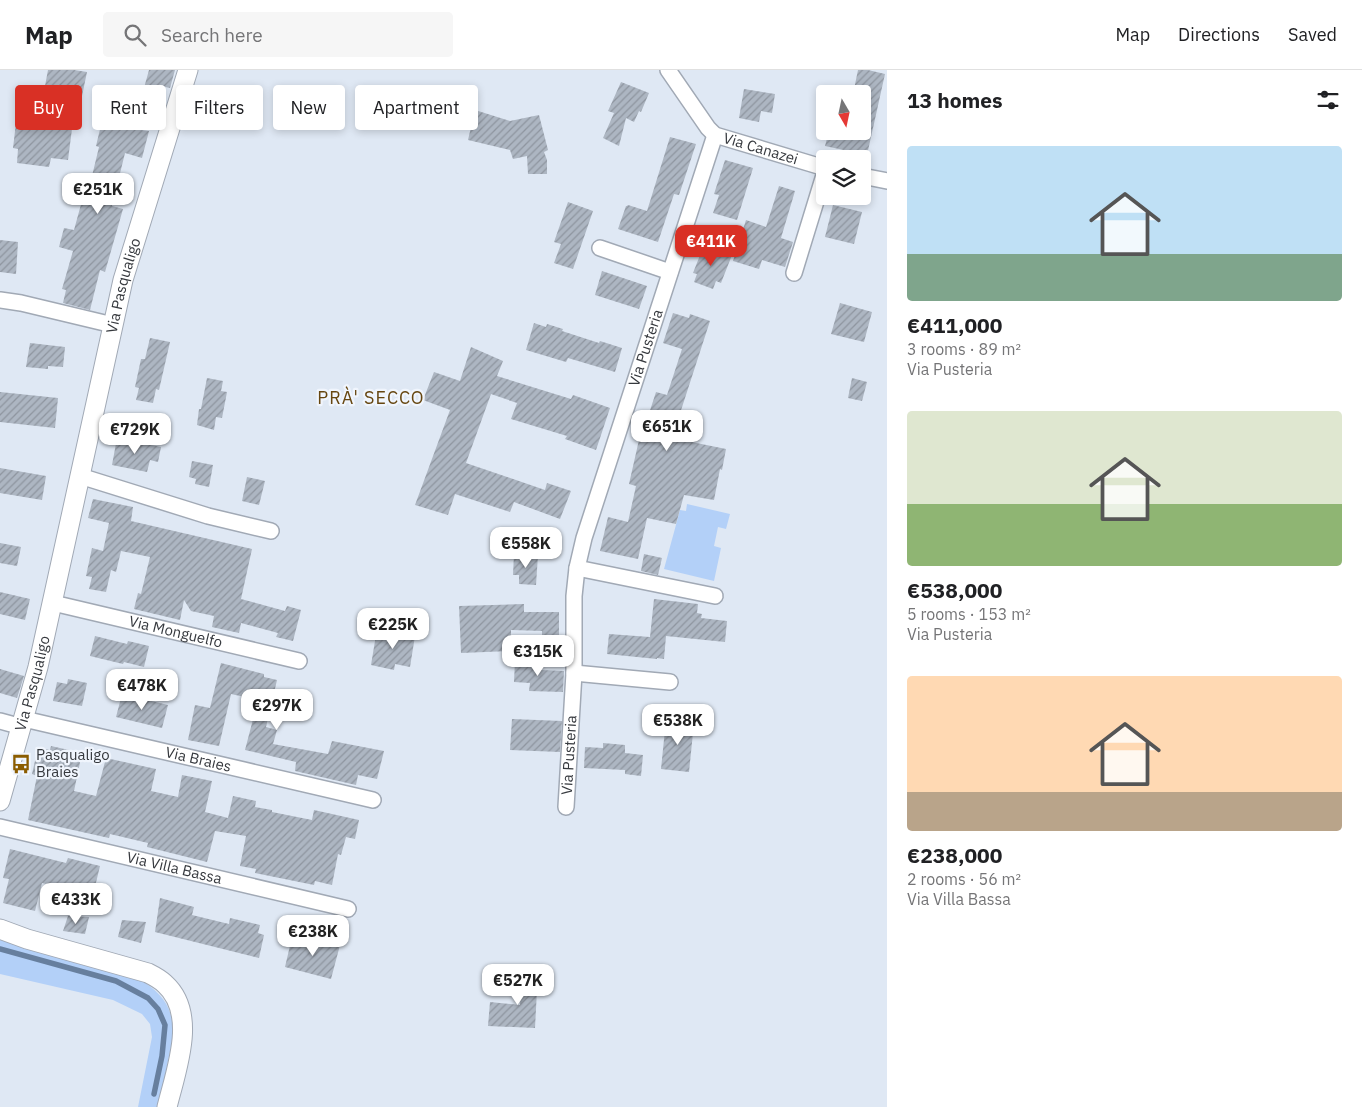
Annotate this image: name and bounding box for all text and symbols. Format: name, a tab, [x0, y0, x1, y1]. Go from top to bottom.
search box	[103, 12, 453, 57]
text: Map	[25, 19, 73, 51]
icon: search	[121, 21, 149, 49]
text: Search here	[161, 23, 263, 47]
text: Map	[1115, 23, 1150, 46]
text: Directions	[1178, 23, 1260, 46]
text: Saved	[1288, 23, 1337, 46]
chip: Buy	[15, 85, 82, 130]
chip: Rent	[92, 85, 166, 130]
chip: Filters	[176, 85, 263, 130]
chip: New	[273, 85, 345, 130]
chip: Apartment	[355, 85, 478, 130]
north arrow	[816, 85, 871, 140]
map controls	[816, 85, 871, 205]
text: 13 homes	[907, 86, 1003, 114]
icon: filters	[1314, 86, 1342, 114]
street label: Via Canazei	[721, 128, 800, 168]
button: layers	[816, 150, 871, 205]
pin: €251K	[63, 172, 133, 215]
text: €251K	[73, 179, 123, 199]
icon: home	[1080, 179, 1170, 269]
pin: €411K	[676, 224, 746, 267]
text: €411K	[686, 231, 736, 251]
street label: Via Pasqualigo	[102, 235, 144, 335]
street label: Via Pusteria	[624, 307, 667, 389]
text: €411,000	[907, 311, 1002, 339]
text: 3 rooms · 89 m²	[907, 339, 1021, 359]
text: Via Pusteria	[907, 359, 992, 379]
district label: PRÀ' SECCO	[317, 386, 425, 409]
pin: €651K	[632, 410, 702, 452]
pin: €729K	[100, 412, 170, 455]
text: €651K	[642, 416, 692, 436]
text: €729K	[110, 419, 160, 439]
icon: home	[1080, 444, 1170, 534]
pin: €558K	[491, 526, 561, 569]
text: €558K	[501, 533, 551, 553]
text: €538,000	[907, 576, 1002, 604]
text: 5 rooms · 153 m²	[907, 604, 1031, 624]
pin: €225K	[358, 608, 428, 650]
street label: Via Monguelfo	[127, 611, 224, 652]
text: €225K	[368, 614, 418, 634]
text: Via Pusteria	[907, 624, 992, 644]
street label: Via Pasqualigo	[10, 634, 54, 733]
pin: €315K	[503, 634, 573, 677]
text: €315K	[513, 641, 563, 661]
pin: €478K	[107, 668, 177, 711]
text: €478K	[117, 675, 167, 695]
pin: €297K	[242, 688, 312, 731]
text: €297K	[252, 695, 302, 715]
pin: €538K	[643, 704, 713, 746]
icon: home	[1080, 709, 1170, 799]
text: €538K	[653, 710, 703, 730]
street label: Via Pusteria	[557, 715, 580, 796]
street label: Via Braies	[164, 742, 233, 776]
place label: Pasqualigo Braies	[36, 745, 110, 781]
bus stop icon: Pasqualigo Braies	[10, 753, 32, 775]
text: €238,000	[907, 841, 1002, 869]
street label: Via Villa Bassa	[125, 847, 224, 888]
text: 2 rooms · 56 m²	[907, 869, 1021, 889]
pin: €433K	[41, 882, 111, 925]
text: €433K	[51, 889, 101, 909]
text: Via Villa Bassa	[907, 889, 1011, 909]
pin: €238K	[278, 914, 348, 957]
text: €238K	[288, 921, 338, 941]
pin: €527K	[483, 964, 553, 1006]
text: €527K	[493, 970, 543, 990]

